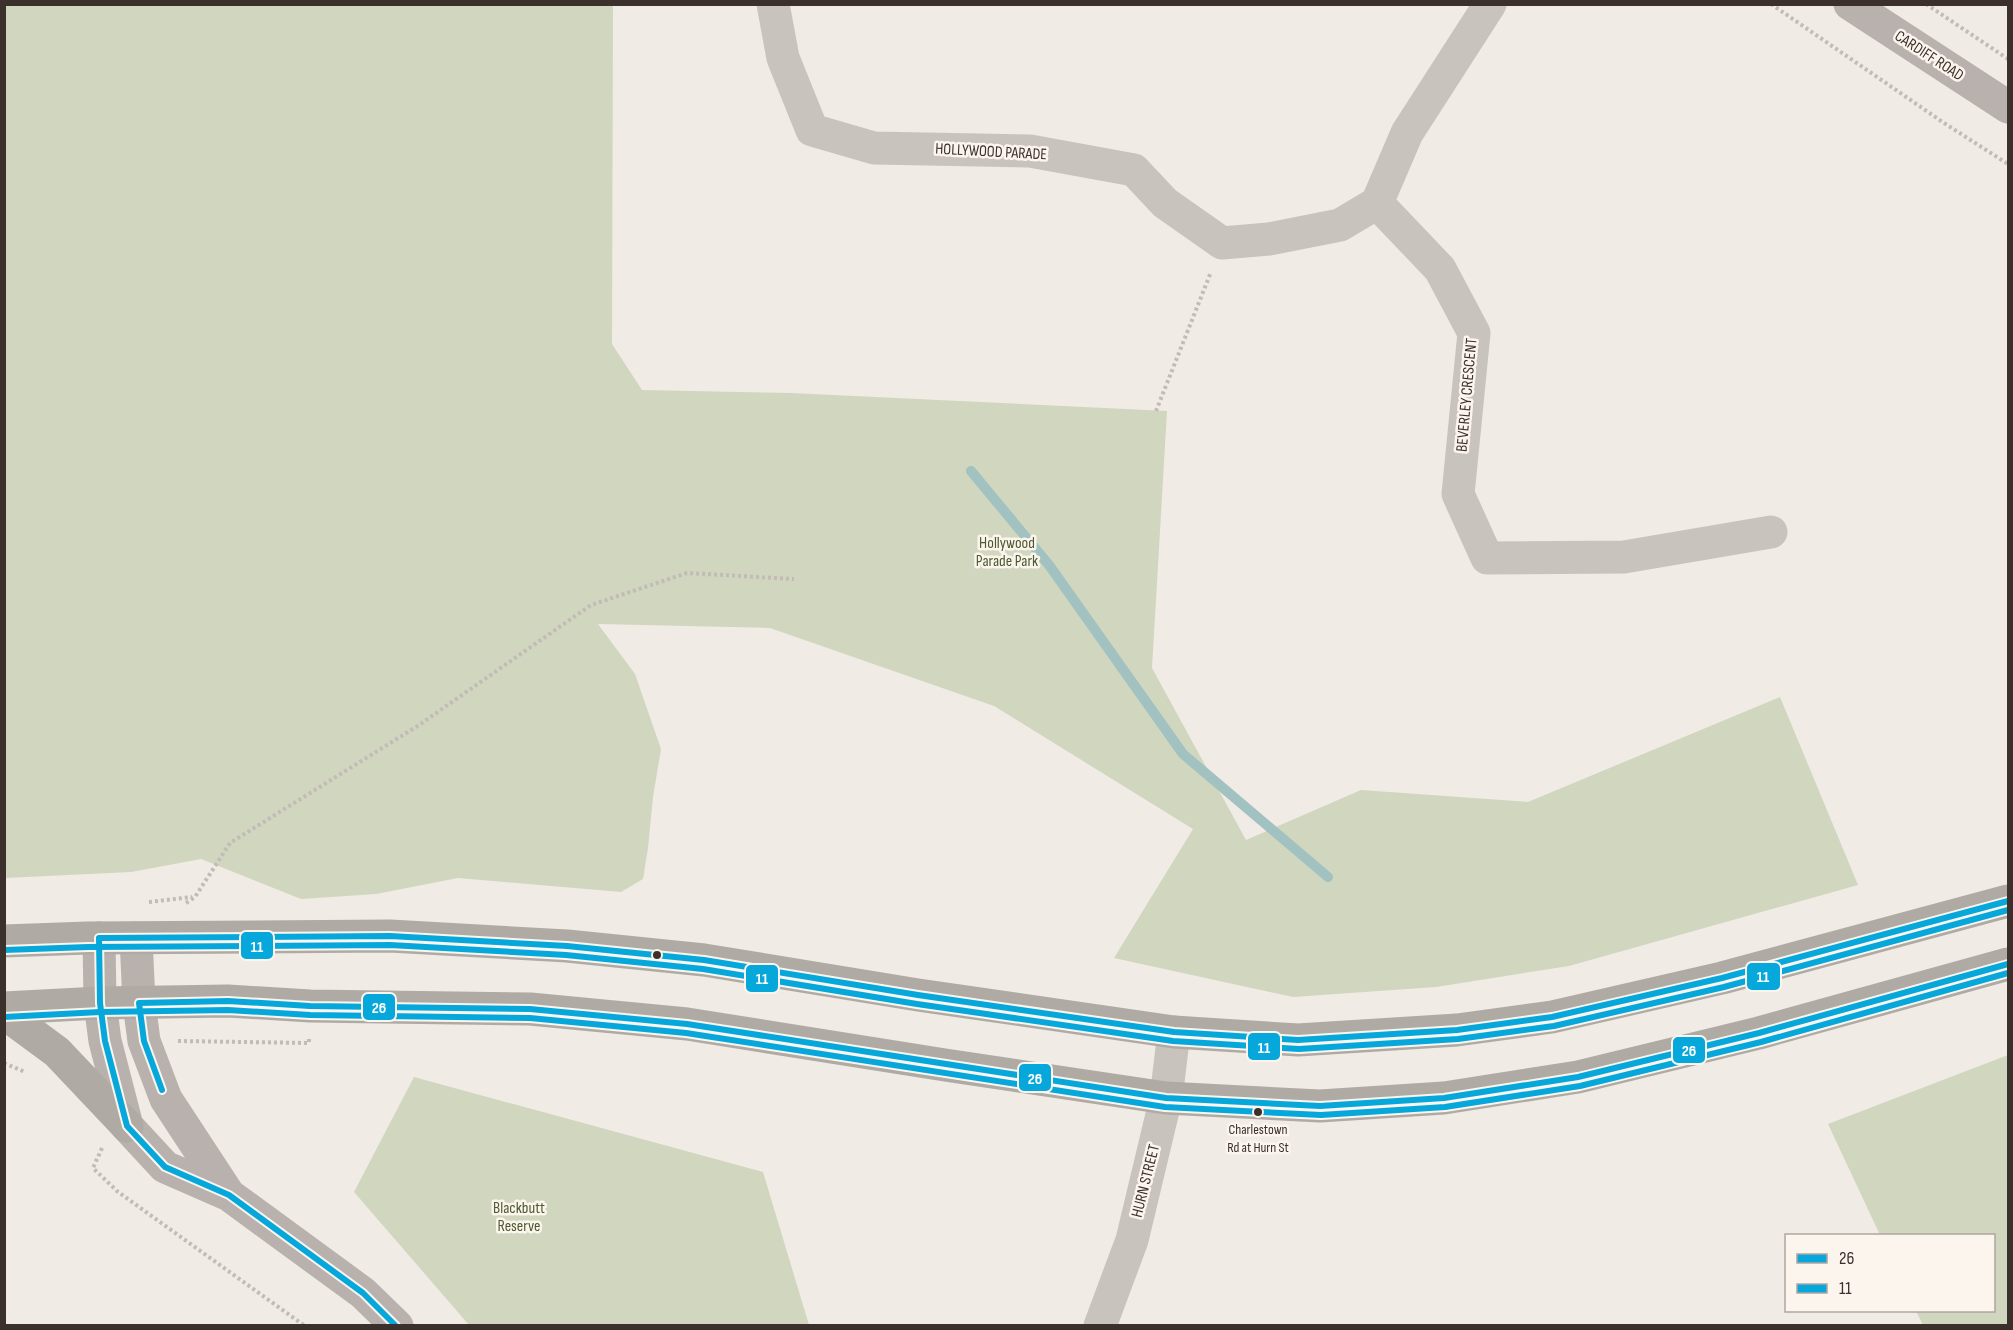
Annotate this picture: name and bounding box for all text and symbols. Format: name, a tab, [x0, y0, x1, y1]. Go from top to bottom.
street label: CARDIFF ROAD	[1891, 27, 1967, 85]
street label: HOLLYWOOD PARADE	[935, 140, 1047, 164]
street label: BEVERLEY CRESCENT	[1453, 337, 1481, 453]
park label: Hollywood Parade Park	[976, 534, 1038, 571]
line badge: 11	[240, 931, 274, 960]
text: 11	[251, 938, 264, 957]
unlabelled marker	[651, 949, 663, 961]
line badge: 11	[1746, 962, 1781, 991]
line badge: 11	[745, 964, 779, 993]
text: 11	[1757, 968, 1770, 987]
text: 11	[756, 970, 769, 989]
line badge: 26	[362, 993, 396, 1021]
text: 26	[372, 999, 386, 1018]
line badge: 11	[1247, 1032, 1281, 1061]
line badge: 26	[1672, 1036, 1706, 1064]
text: 11	[1258, 1039, 1271, 1058]
text: 26	[1682, 1042, 1696, 1061]
line badge: 26	[1018, 1063, 1052, 1092]
text: 26	[1028, 1070, 1042, 1089]
marker: Charlestown Rd at Hurn St	[1252, 1106, 1264, 1118]
place label: Charlestown Rd at Hurn St	[1227, 1121, 1289, 1156]
street label: HURN STREET	[1128, 1142, 1164, 1219]
park label: Blackbutt Reserve	[493, 1199, 545, 1236]
legend	[1785, 1234, 1995, 1312]
text: 26	[1839, 1248, 1854, 1269]
text: 11	[1839, 1278, 1852, 1299]

